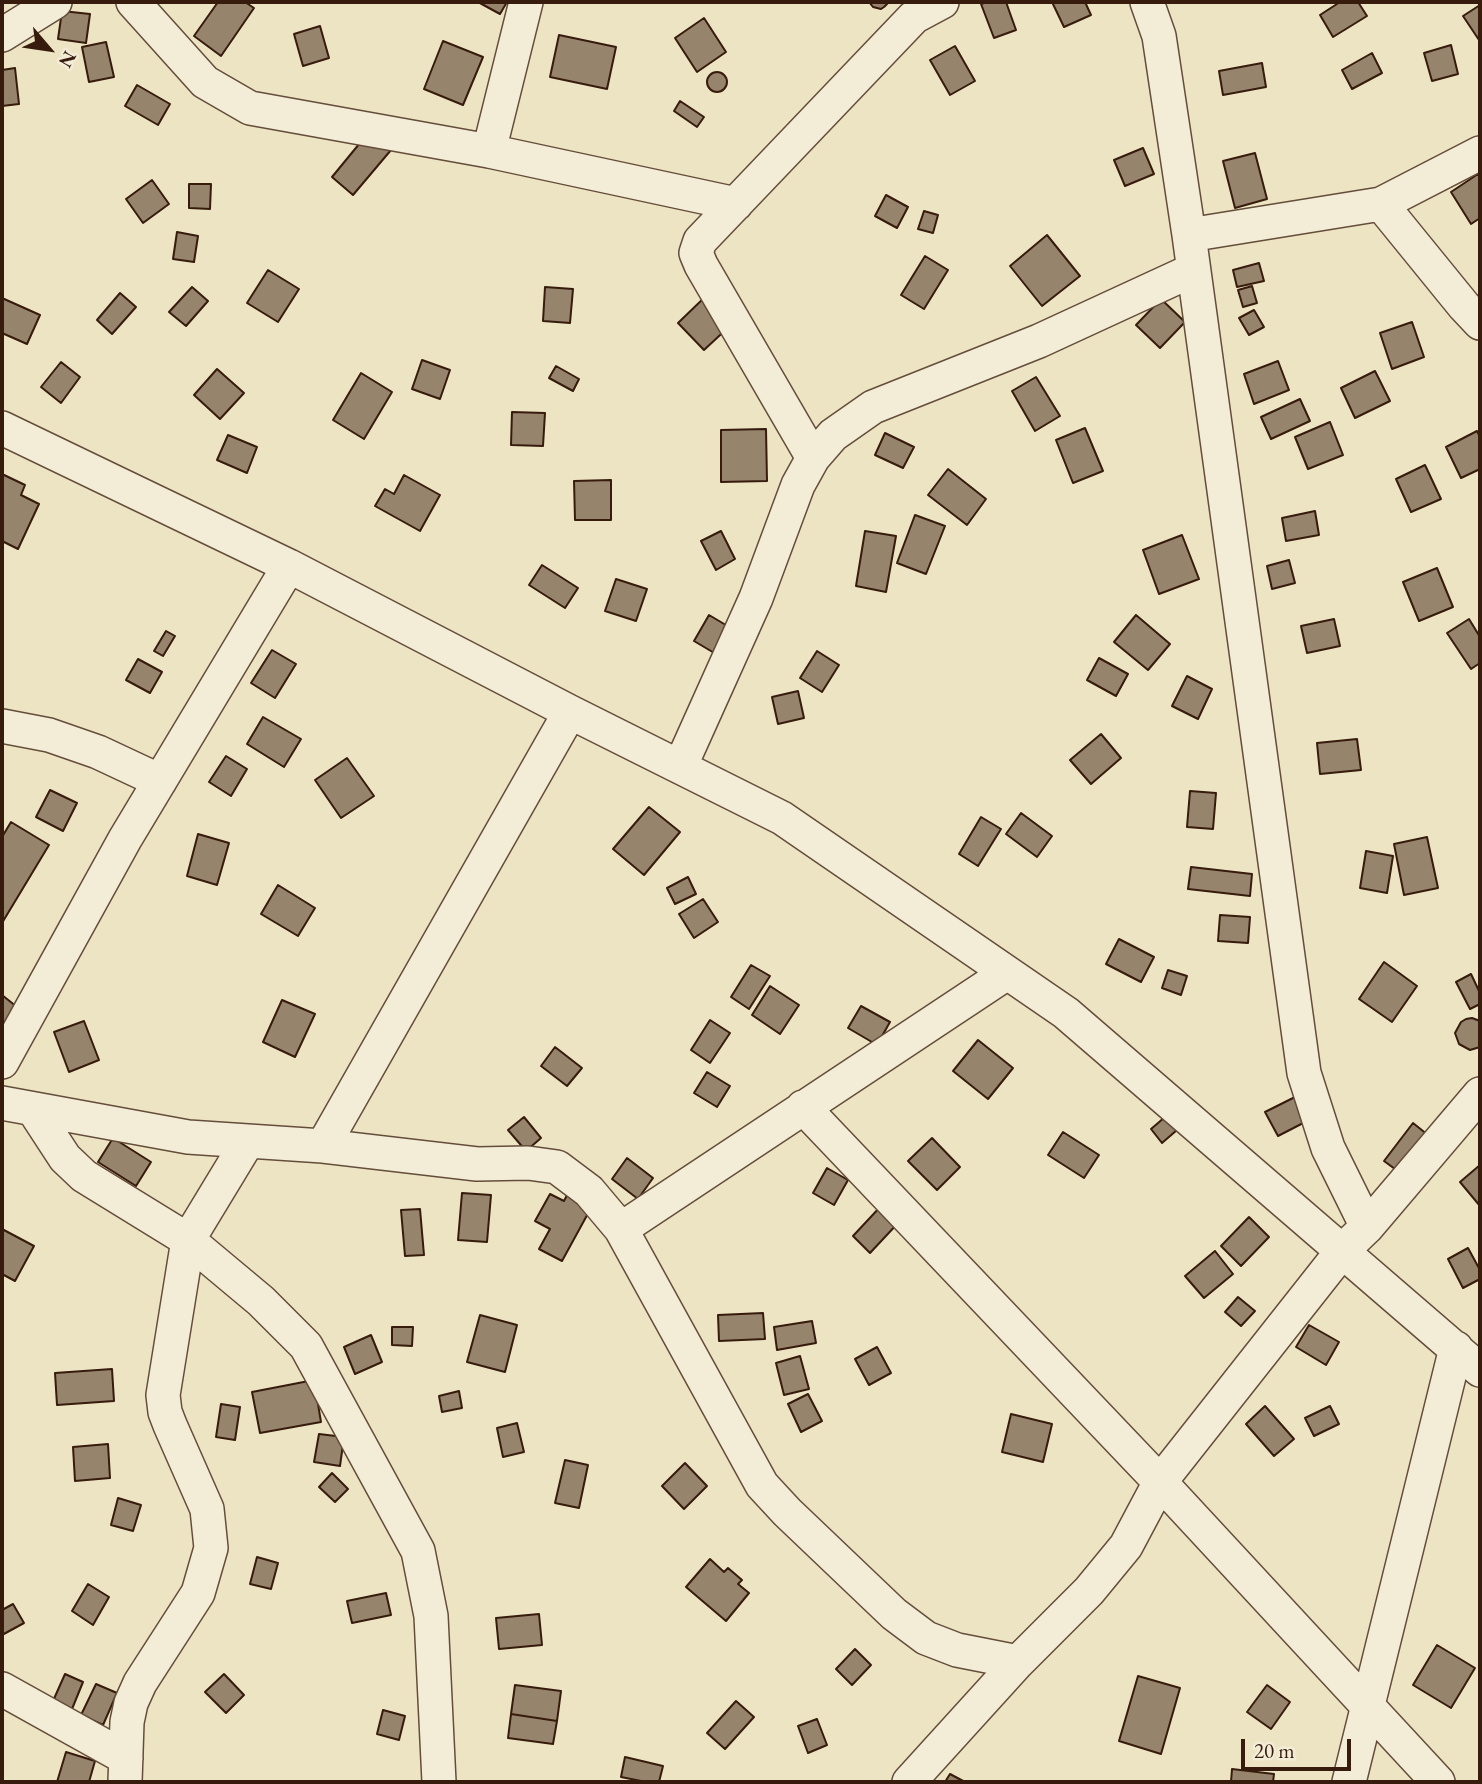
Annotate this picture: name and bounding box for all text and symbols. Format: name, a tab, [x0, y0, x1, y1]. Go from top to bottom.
north arrow	[14, 14, 84, 84]
text: N	[53, 47, 82, 72]
scale bar	[1244, 1724, 1354, 1768]
text: 20 m	[1254, 1737, 1295, 1764]

